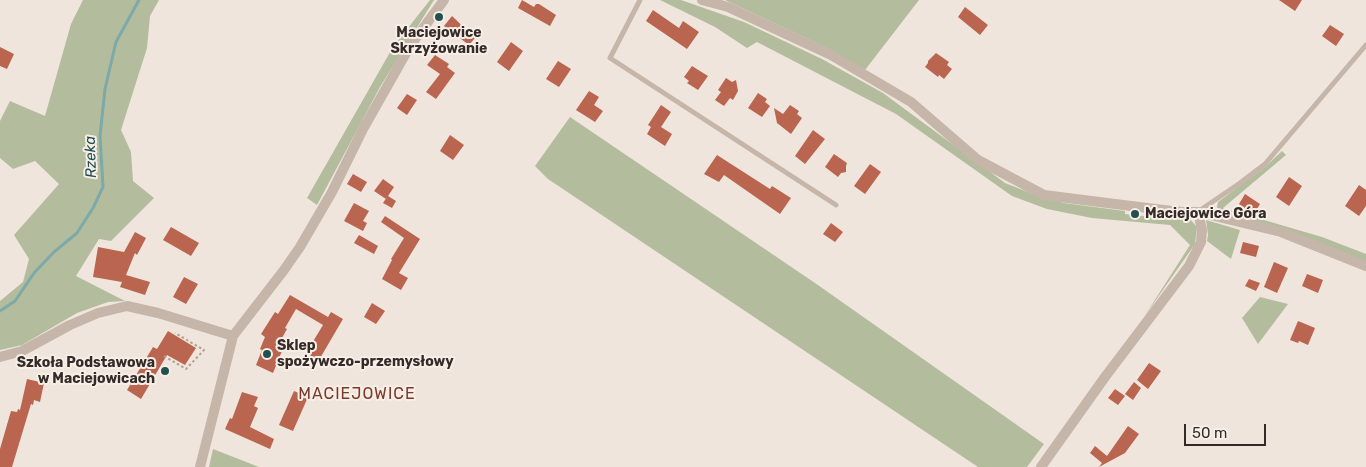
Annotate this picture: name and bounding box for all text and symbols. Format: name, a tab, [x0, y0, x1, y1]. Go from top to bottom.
marker: Maciejowice Skrzyżowanie	[433, 11, 445, 23]
place label: Maciejowice Skrzyżowanie	[391, 25, 487, 58]
water label: Rzeka	[81, 136, 101, 178]
place label: Maciejowice Góra	[1145, 206, 1266, 222]
marker: Maciejowice Góra	[1129, 208, 1141, 220]
place label: Sklep spożywczo-przemysłowy	[277, 338, 454, 371]
marker: Sklep spożywczo-przemysłowy	[261, 348, 273, 360]
place label: Szkoła Podstawowa w Maciejowicach	[17, 355, 155, 388]
marker: Szkoła Podstawowa w Maciejowicach	[159, 365, 171, 377]
district label: MACIEJOWICE	[297, 384, 417, 404]
scale bar	[1186, 414, 1268, 446]
text: 50 m	[1192, 424, 1227, 442]

